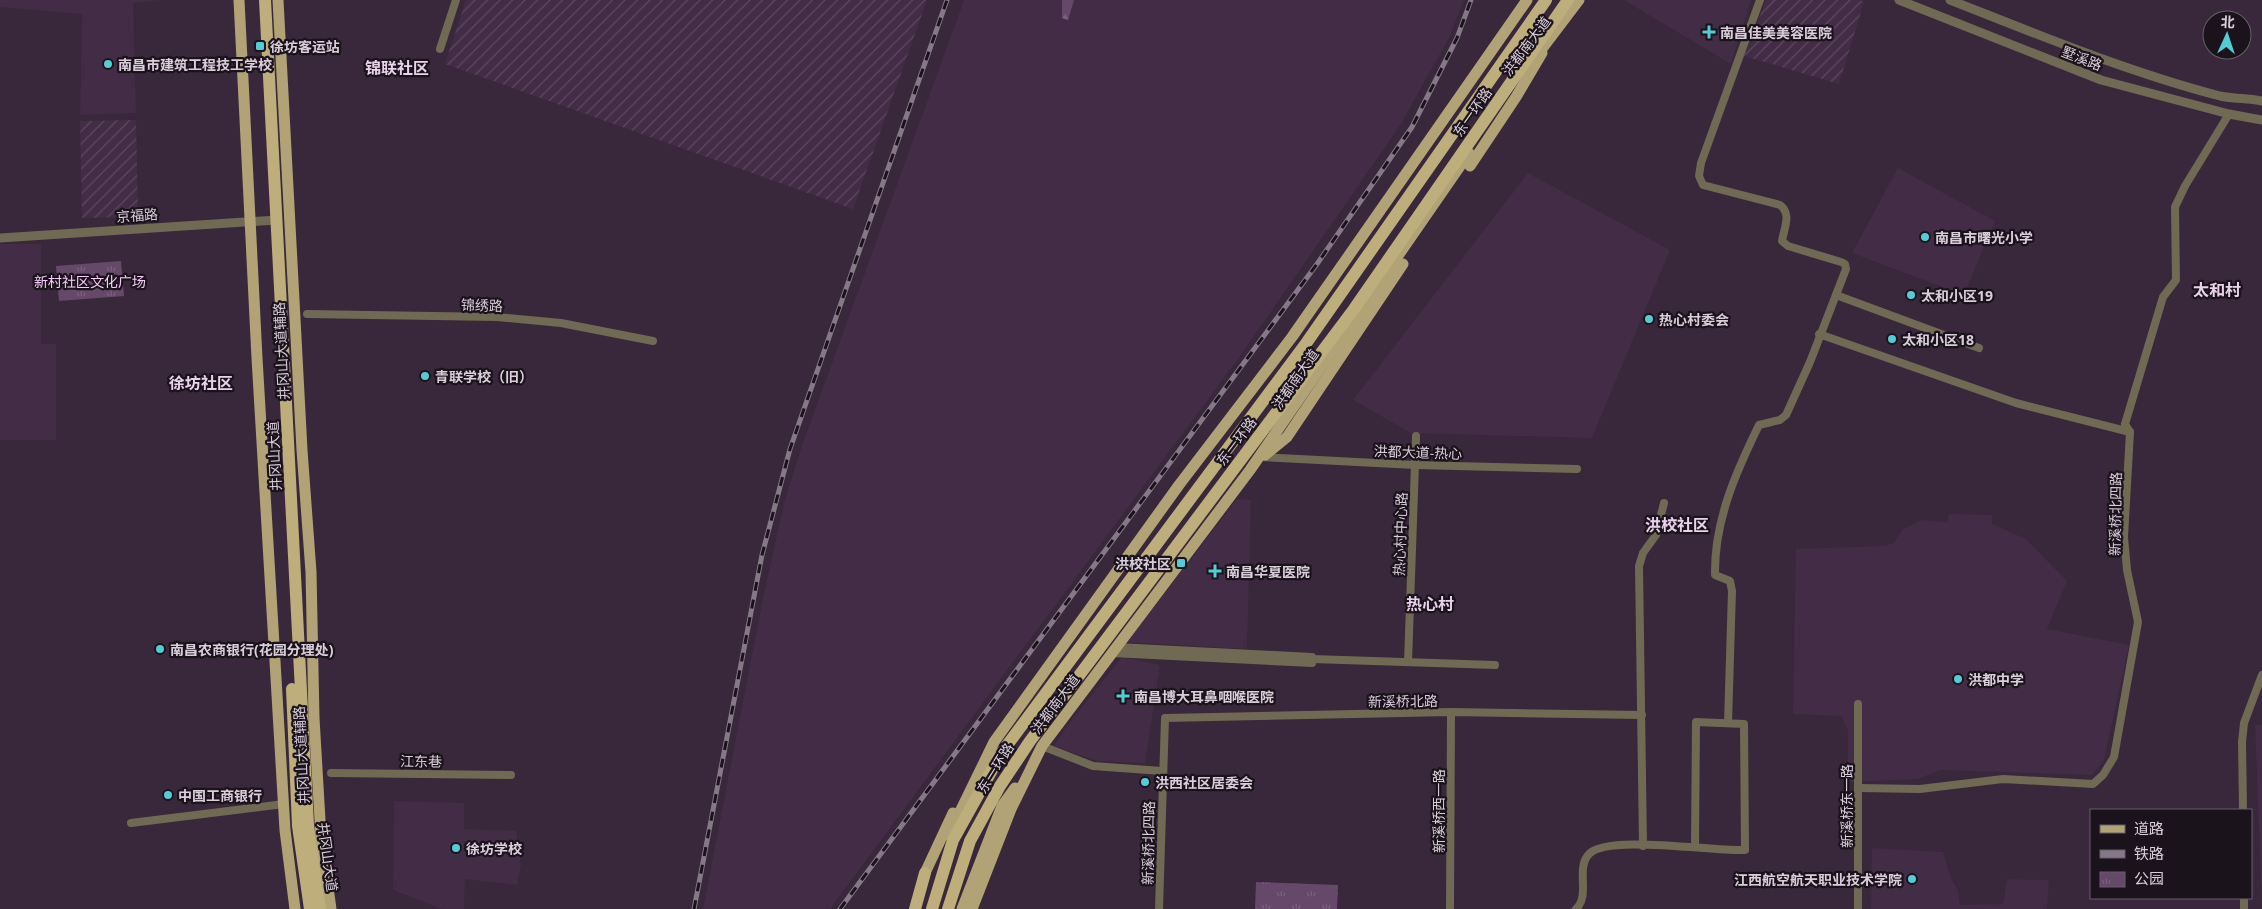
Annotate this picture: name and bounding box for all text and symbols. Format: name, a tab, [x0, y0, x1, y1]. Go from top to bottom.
north arrow	[2202, 10, 2252, 60]
street label: 洪都南大道	[1497, 12, 1555, 80]
text: 北	[2220, 12, 2235, 31]
place label: 南昌佳美美容医院	[1720, 23, 1832, 42]
marker: 南昌佳美美容医院	[1702, 25, 1716, 39]
place label: 徐坊客运站	[270, 37, 340, 56]
marker: 徐坊客运站	[254, 40, 266, 52]
street label: 墅溪路	[2059, 42, 2105, 74]
place label: 南昌市建筑工程技工学校	[118, 55, 272, 74]
district label: 锦联社区	[365, 57, 429, 79]
marker: 南昌市建筑工程技工学校	[102, 58, 114, 70]
street label: 东一环路	[1448, 84, 1496, 140]
street label: 京福路	[115, 204, 159, 226]
place label: 南昌市曙光小学	[1935, 228, 2033, 247]
marker: 南昌市曙光小学	[1919, 231, 1931, 243]
park label: 新村社区文化广场	[34, 272, 146, 291]
district label: 太和村	[2193, 279, 2241, 301]
place label: 太和小区19	[1921, 286, 1993, 305]
marker: 太和小区19	[1905, 289, 1917, 301]
street label: 锦绣路	[461, 295, 503, 315]
street label: 井冈山大道辅路	[269, 302, 293, 400]
place label: 热心村委会	[1659, 310, 1729, 329]
marker: 热心村委会	[1643, 313, 1655, 325]
place label: 太和小区18	[1902, 330, 1974, 349]
marker: 太和小区18	[1886, 333, 1898, 345]
street label: 洪都南大道	[1267, 345, 1323, 413]
place label: 青联学校（旧）	[435, 367, 533, 386]
marker: 青联学校（旧）	[419, 370, 431, 382]
district label: 徐坊社区	[169, 372, 233, 394]
street label: 东一环路	[1212, 413, 1260, 469]
street label: 井冈山大道	[263, 421, 285, 491]
street label: 洪都大道-热心	[1373, 441, 1463, 463]
street label: 新溪桥北四路	[2105, 472, 2125, 556]
street label: 热心村中心路	[1389, 492, 1411, 576]
district label: 洪校社区	[1645, 514, 1709, 536]
place label: 洪校社区	[1115, 554, 1171, 573]
marker: 洪校社区	[1175, 557, 1187, 569]
place label: 南昌华夏医院	[1226, 562, 1310, 581]
marker: 南昌华夏医院	[1208, 564, 1222, 578]
district label: 热心村	[1406, 593, 1454, 615]
place label: 南昌农商银行(花园分理处)	[170, 640, 334, 659]
marker: 南昌农商银行(花园分理处)	[154, 643, 166, 655]
street label: 洪都南大道	[1026, 670, 1084, 738]
place label: 洪都中学	[1968, 670, 2024, 689]
marker: 洪都中学	[1952, 673, 1964, 685]
place label: 南昌博大耳鼻咽喉医院	[1134, 687, 1274, 706]
marker: 南昌博大耳鼻咽喉医院	[1116, 689, 1130, 703]
street label: 新溪桥北路	[1368, 691, 1438, 711]
street label: 井冈山大道辅路	[289, 706, 313, 804]
street label: 东一环路	[972, 739, 1018, 797]
street label: 江东巷	[400, 751, 442, 771]
street label: 新溪桥东一路	[1837, 764, 1856, 848]
street label: 新溪桥西一路	[1429, 769, 1448, 853]
place label: 洪西社区居委会	[1155, 773, 1253, 792]
marker: 洪西社区居委会	[1139, 776, 1151, 788]
place label: 中国工商银行	[178, 786, 262, 805]
marker: 中国工商银行	[162, 789, 174, 801]
street label: 新溪桥北四路	[1138, 801, 1158, 885]
legend	[2090, 809, 2252, 899]
text: 道路	[2134, 818, 2164, 838]
street label: 井冈山大道	[314, 821, 342, 893]
place label: 徐坊学校	[466, 839, 522, 858]
marker: 徐坊学校	[450, 842, 462, 854]
text: 铁路	[2134, 843, 2164, 863]
text: 公园	[2134, 868, 2164, 888]
place label: 江西航空航天职业技术学院	[1734, 870, 1902, 889]
marker: 江西航空航天职业技术学院	[1906, 873, 1918, 885]

